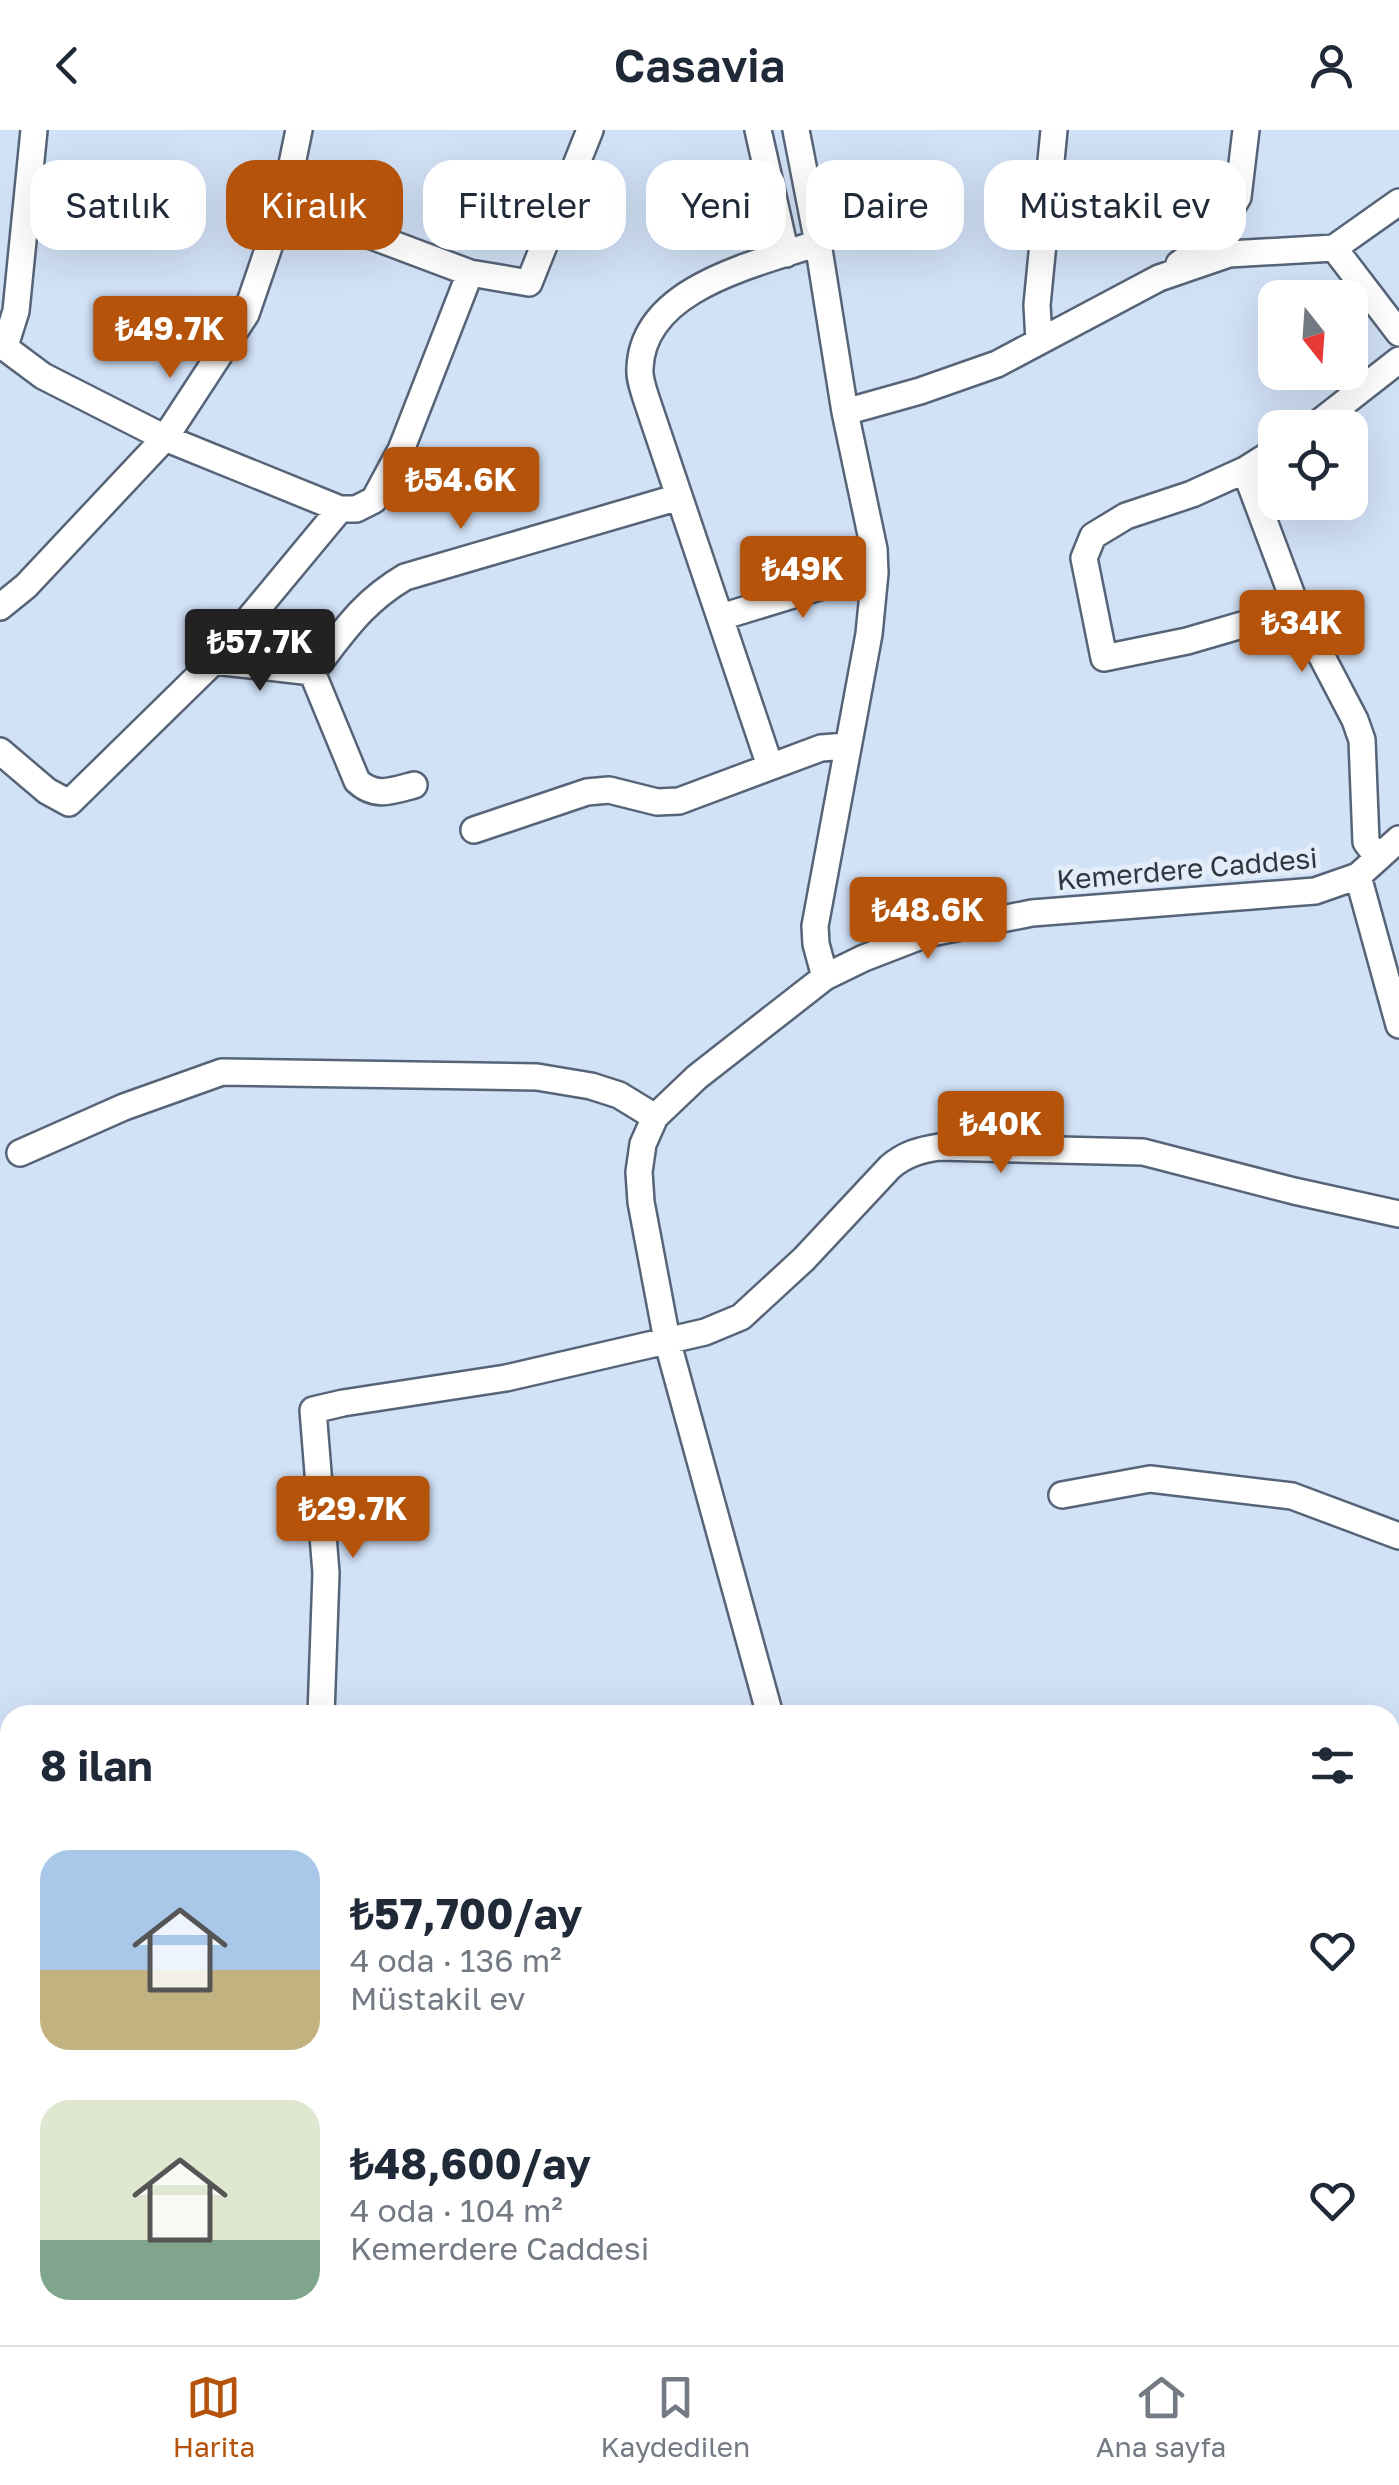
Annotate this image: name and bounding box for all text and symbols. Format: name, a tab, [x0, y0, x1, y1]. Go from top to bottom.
icon: back	[40, 38, 95, 93]
text: Casavia	[614, 38, 785, 92]
icon: person	[1304, 38, 1359, 93]
chip: Satılık	[30, 160, 206, 250]
chip: Kiralık	[226, 160, 403, 250]
chip: Filtreler	[423, 160, 626, 250]
chip: Yeni	[646, 160, 786, 250]
chip: Daire	[806, 160, 964, 250]
chip: Müstakil ev	[984, 160, 1246, 250]
north arrow	[1258, 280, 1368, 390]
map controls	[1258, 280, 1368, 520]
pin: ₺49.7K	[89, 296, 251, 381]
text: ₺49.7K	[115, 309, 225, 347]
button: locate	[1258, 410, 1368, 520]
pin: ₺54.6K	[380, 447, 542, 532]
text: ₺54.6K	[405, 460, 517, 498]
pin: ₺49K	[744, 536, 862, 621]
text: ₺49K	[762, 549, 844, 587]
pin: ₺34K	[1243, 590, 1361, 675]
text: ₺34K	[1261, 603, 1343, 641]
pin: ₺57.7K	[179, 609, 341, 694]
text: ₺57.7K	[207, 622, 313, 660]
street label: Kemerdere Caddesi	[1055, 841, 1319, 896]
pin: ₺48.6K	[847, 877, 1009, 962]
text: ₺48.6K	[872, 890, 984, 928]
pin: ₺40K	[942, 1091, 1060, 1176]
text: ₺40K	[960, 1104, 1042, 1142]
pin: ₺29.7K	[272, 1476, 434, 1561]
text: ₺29.7K	[298, 1489, 408, 1527]
icon: filters	[1305, 1738, 1360, 1793]
text: 8 ilan	[40, 1740, 153, 1790]
text: ₺57,700/ay	[350, 1888, 583, 1938]
icon: home	[120, 1890, 240, 2010]
icon: heart	[1305, 1923, 1360, 1978]
text: 4 oda · 136 m²	[350, 1941, 562, 1979]
text: Müstakil ev	[350, 1979, 525, 2017]
text: ₺48,600/ay	[350, 2138, 591, 2188]
icon: home	[120, 2140, 240, 2260]
icon: heart	[1305, 2173, 1360, 2228]
text: 4 oda · 104 m²	[350, 2191, 563, 2229]
text: Kemerdere Caddesi	[350, 2229, 649, 2267]
tab: Harita	[173, 2370, 255, 2463]
tab: Kaydedilen	[601, 2370, 750, 2463]
tab: Ana sayfa	[1096, 2370, 1226, 2463]

